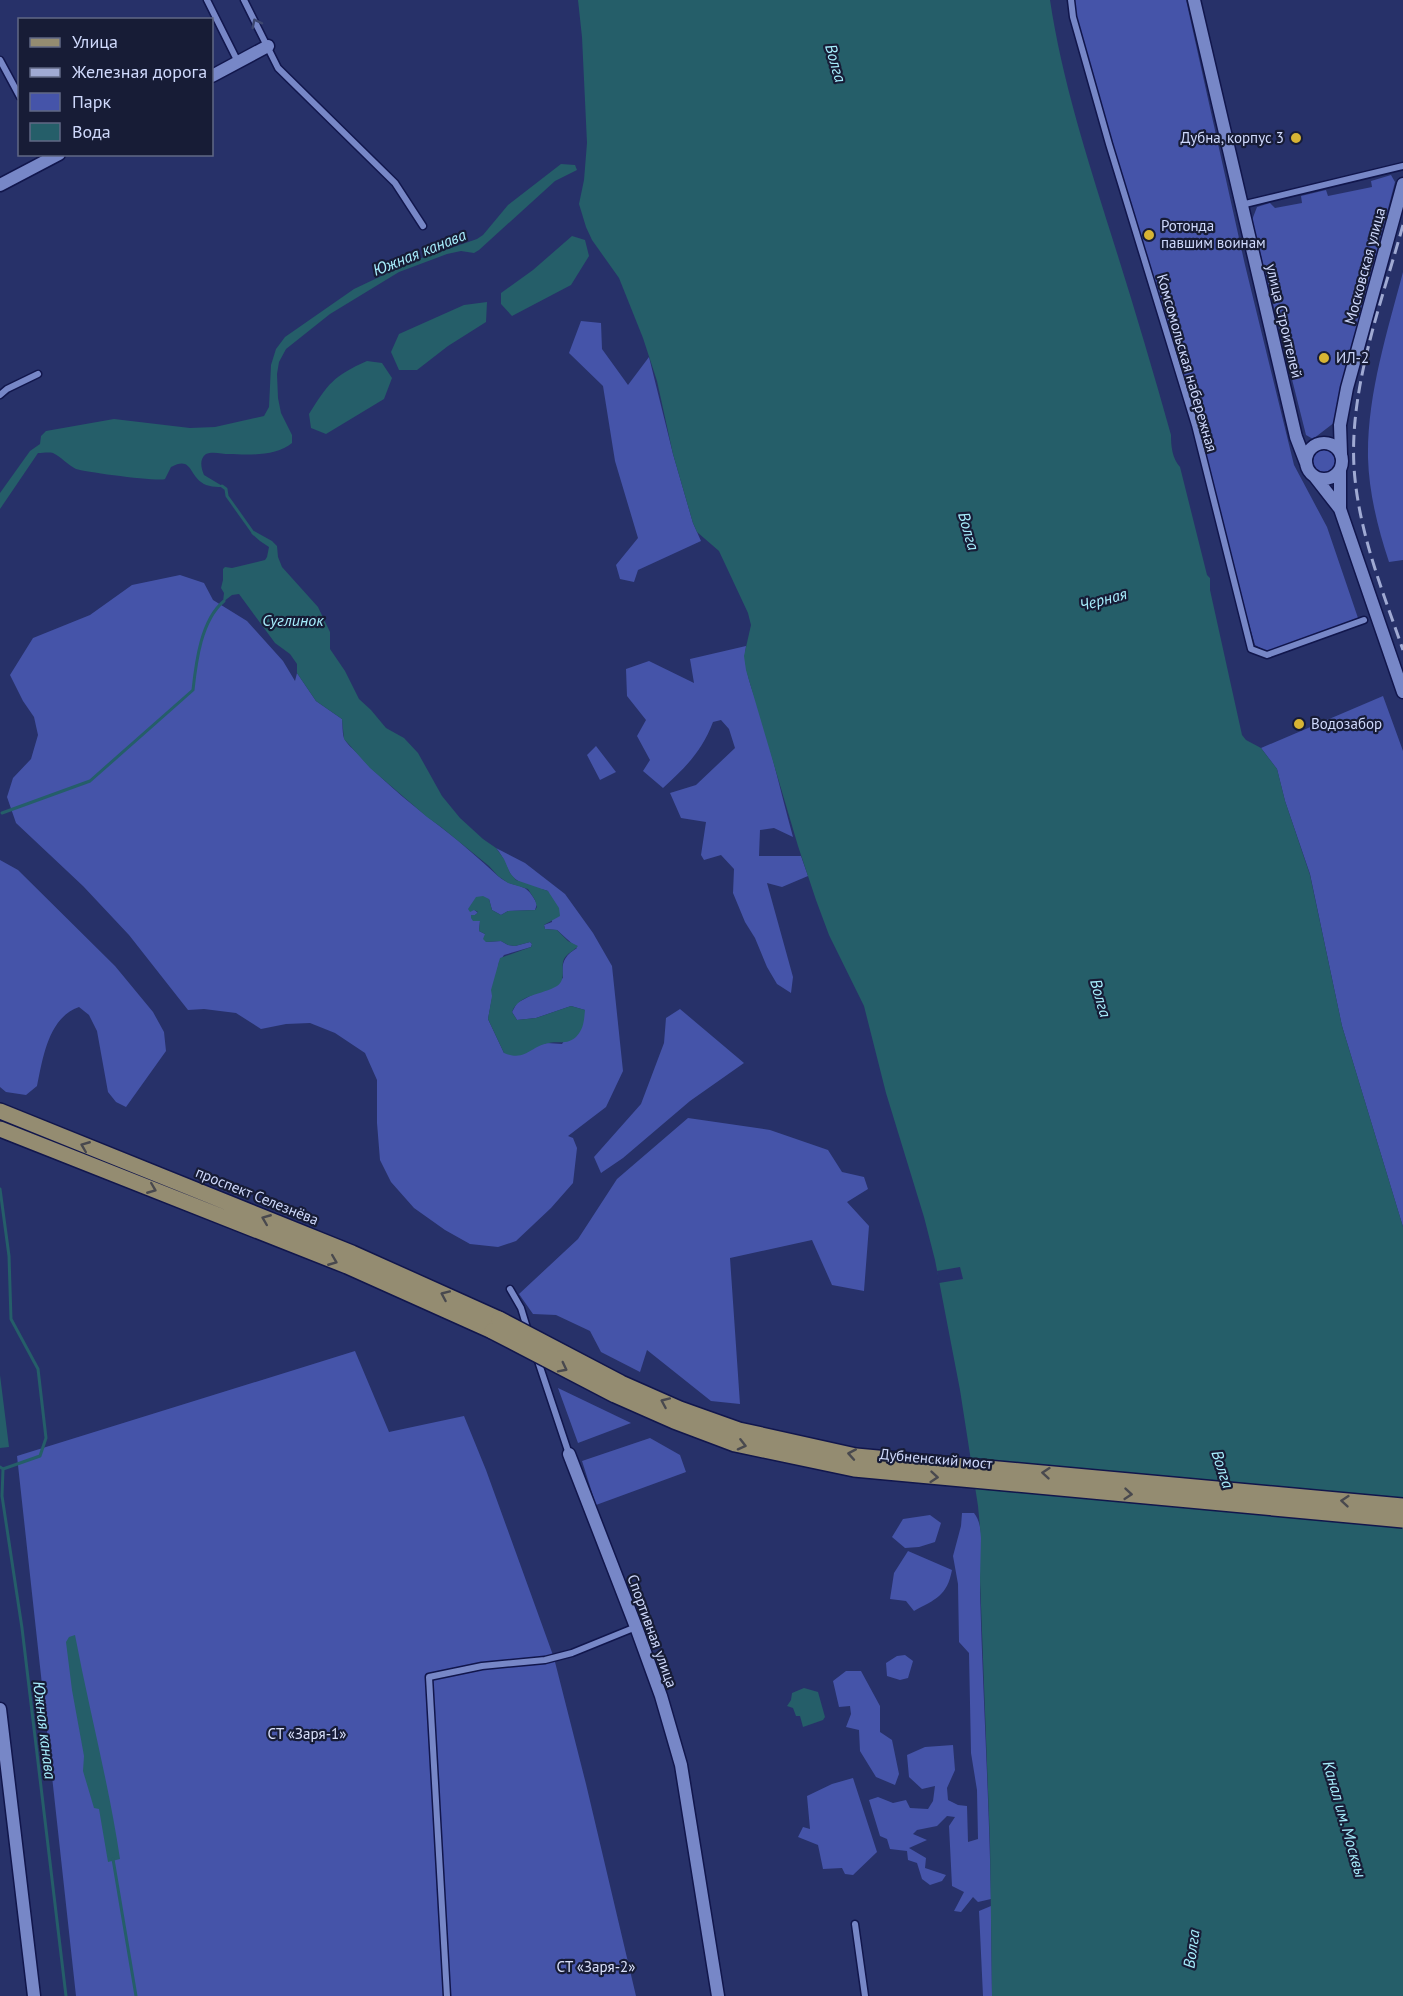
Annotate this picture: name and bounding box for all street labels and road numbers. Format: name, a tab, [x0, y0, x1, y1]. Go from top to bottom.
street label: Московская улица	[1340, 206, 1389, 326]
street label: улица Строителей	[1262, 262, 1307, 380]
street label: Комсомольская набережная	[1153, 272, 1222, 454]
street label: проспект Селезнёва	[193, 1162, 321, 1229]
street label: Дубненский мост	[879, 1444, 993, 1473]
street label: Спортивная улица	[623, 1572, 682, 1690]

